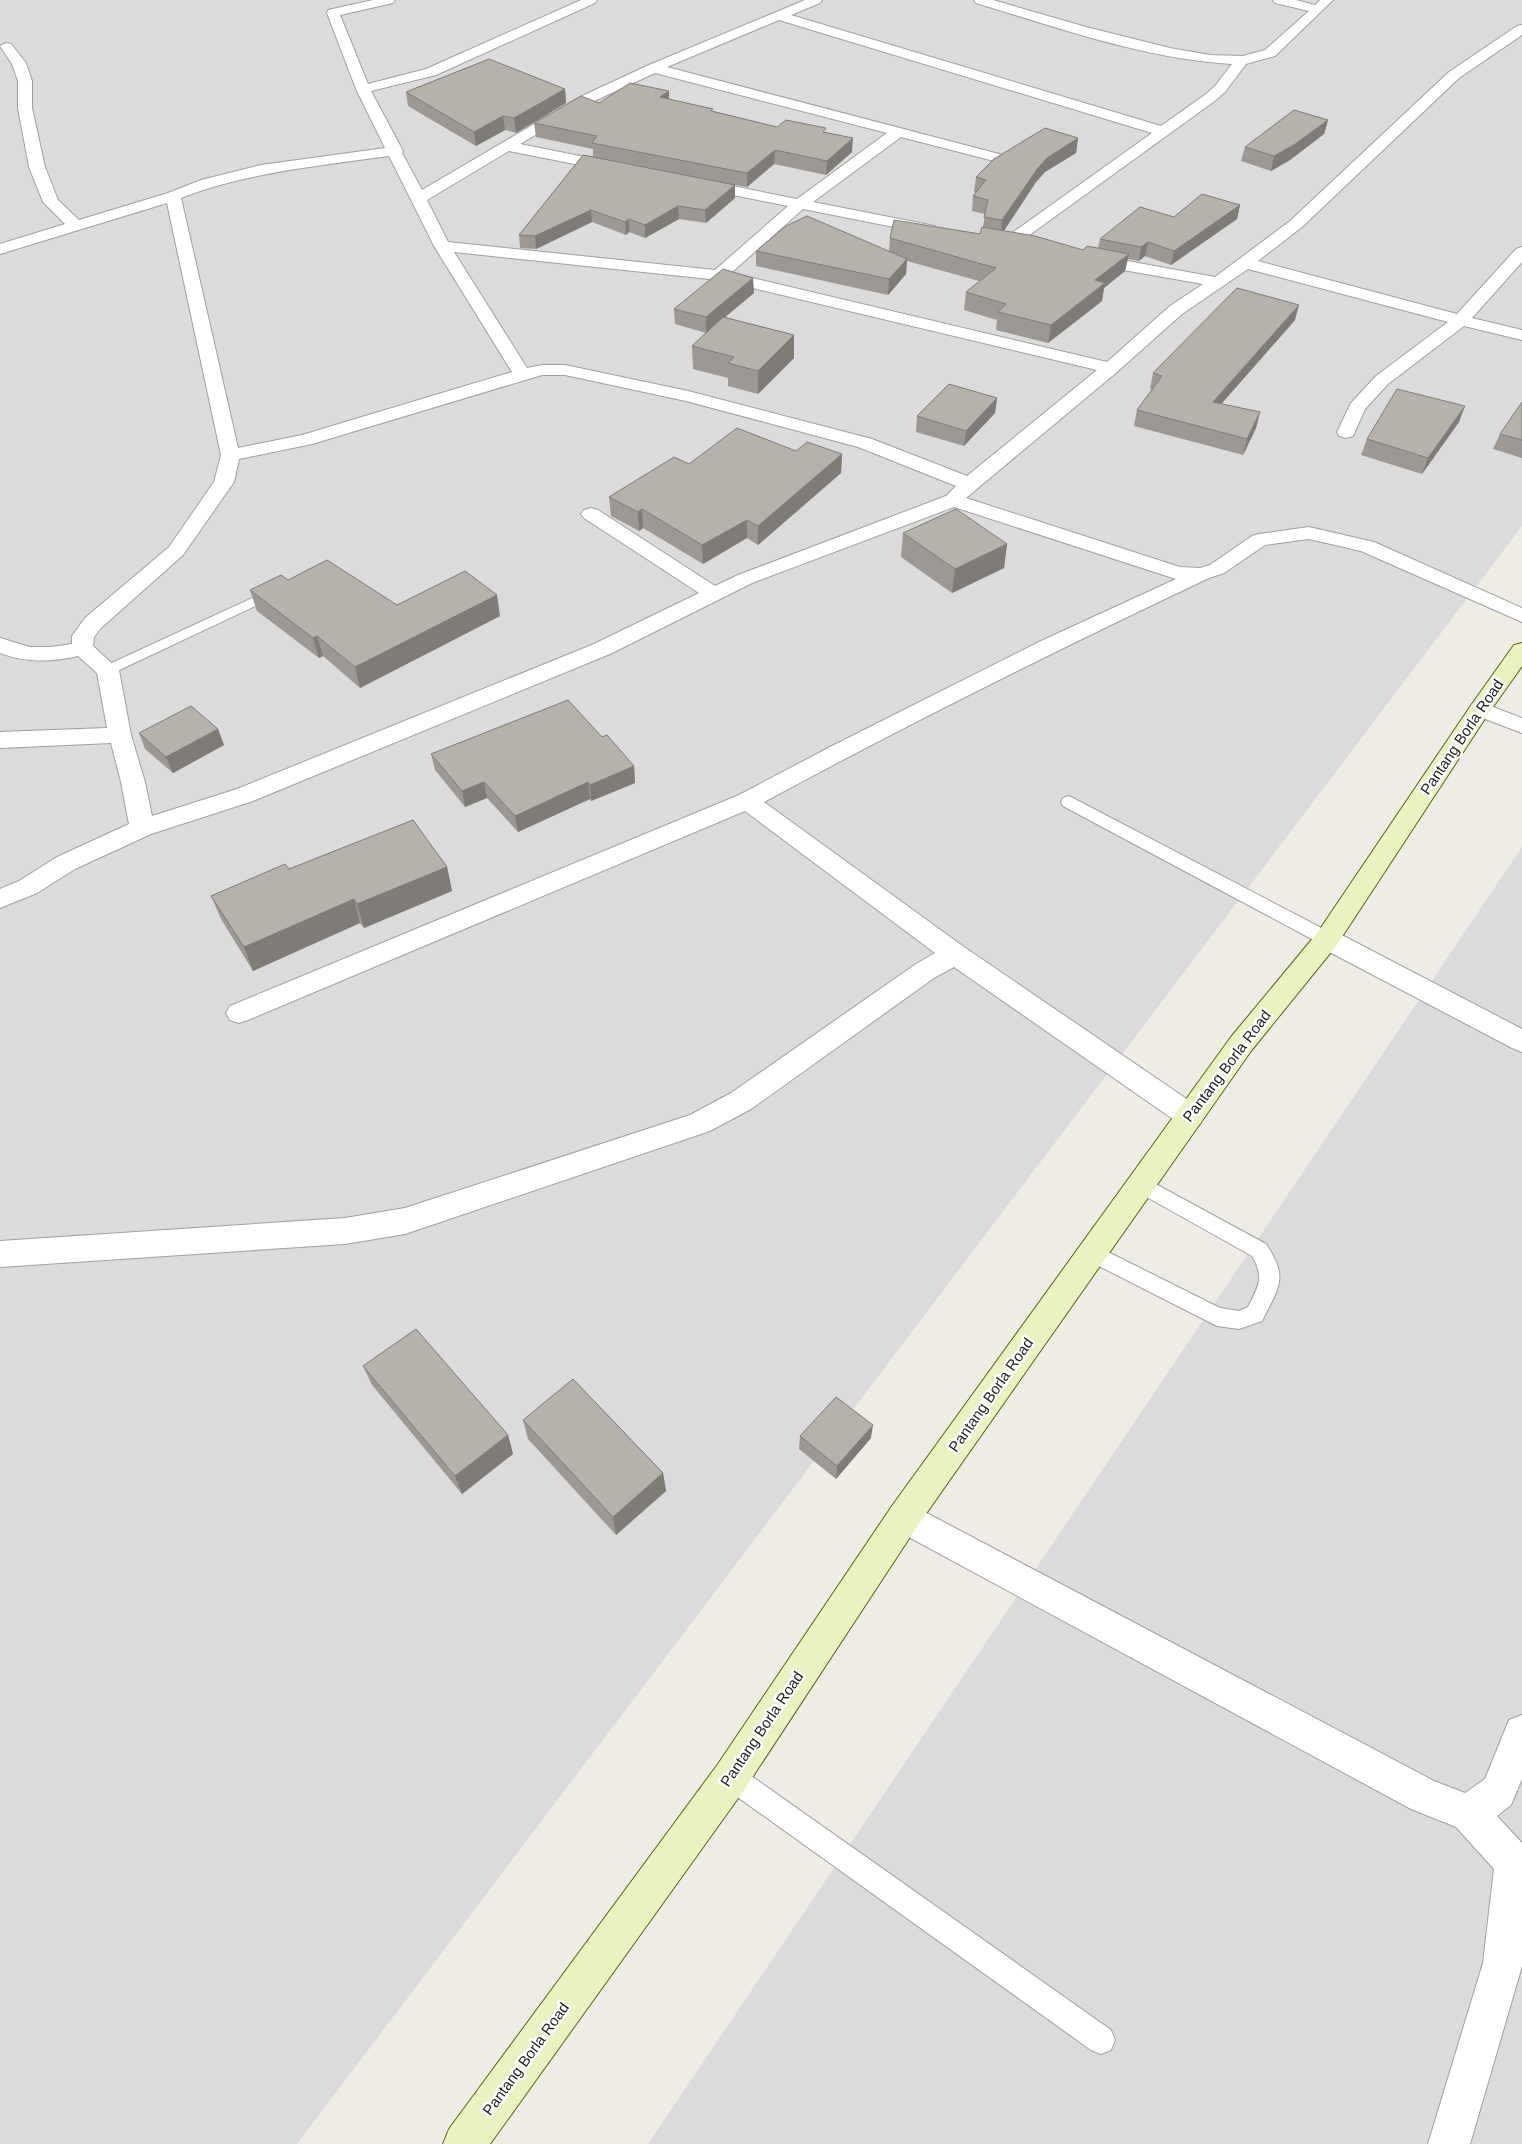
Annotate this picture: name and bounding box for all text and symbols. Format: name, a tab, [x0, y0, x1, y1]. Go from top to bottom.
street label: Pantang Borla Road	[1417, 676, 1506, 797]
street label: Pantang Borla Road	[1179, 1007, 1274, 1125]
street label: Pantang Borla Road	[945, 1335, 1036, 1455]
street label: Pantang Borla Road	[717, 1668, 806, 1789]
street label: Pantang Borla Road	[479, 1999, 572, 2118]

